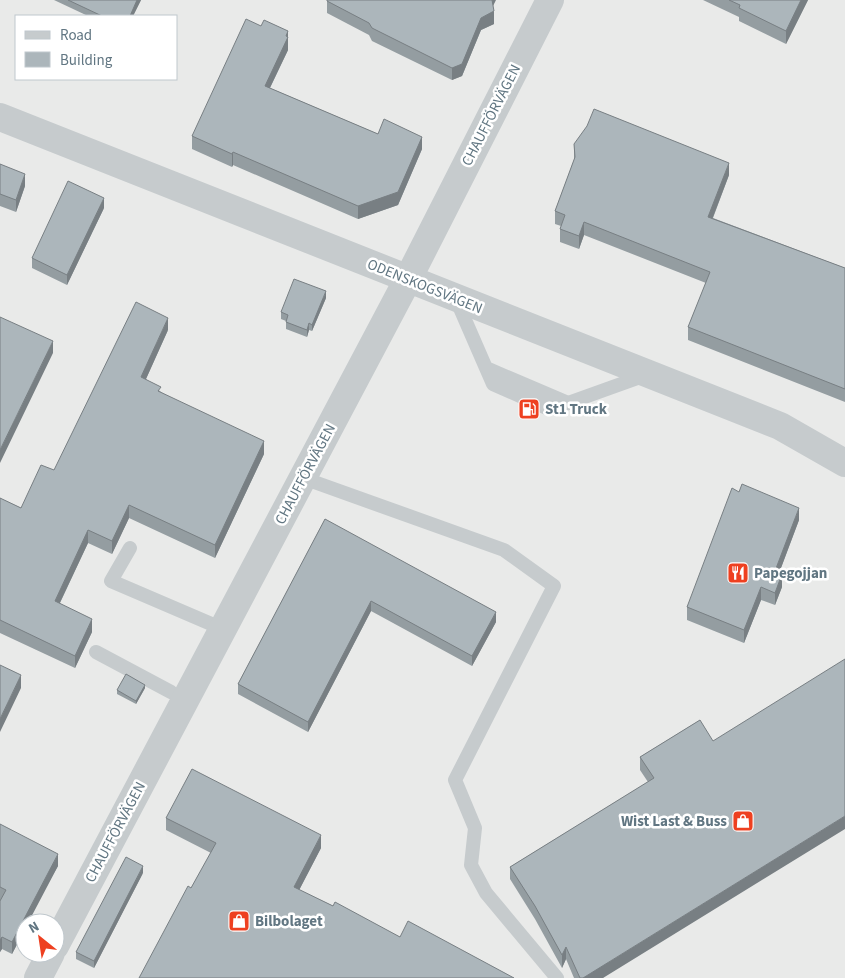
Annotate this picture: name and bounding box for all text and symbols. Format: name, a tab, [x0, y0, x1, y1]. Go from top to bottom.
legend	[15, 15, 178, 80]
text: Road	[60, 25, 92, 46]
text: Building	[60, 50, 113, 71]
street label: CHAUFFÖRVÄGEN	[457, 61, 526, 170]
street label: ODENSKOGSVÄGEN	[364, 254, 486, 319]
fuel station icon: St1 Truck	[517, 397, 541, 421]
place label: St1 Truck	[545, 399, 608, 420]
street label: CHAUFFÖRVÄGEN	[270, 420, 341, 528]
restaurant icon: Papegojjan	[726, 561, 750, 585]
place label: Papegojjan	[754, 563, 827, 584]
street label: CHAUFFÖRVÄGEN	[80, 778, 151, 886]
shop icon: Wist Last & Buss	[731, 809, 755, 833]
place label: Wist Last & Buss	[621, 811, 727, 832]
shop icon: Bilbolaget	[227, 909, 251, 933]
place label: Bilbolaget	[255, 911, 323, 932]
north arrow	[15, 913, 65, 963]
text: N	[25, 917, 43, 939]

